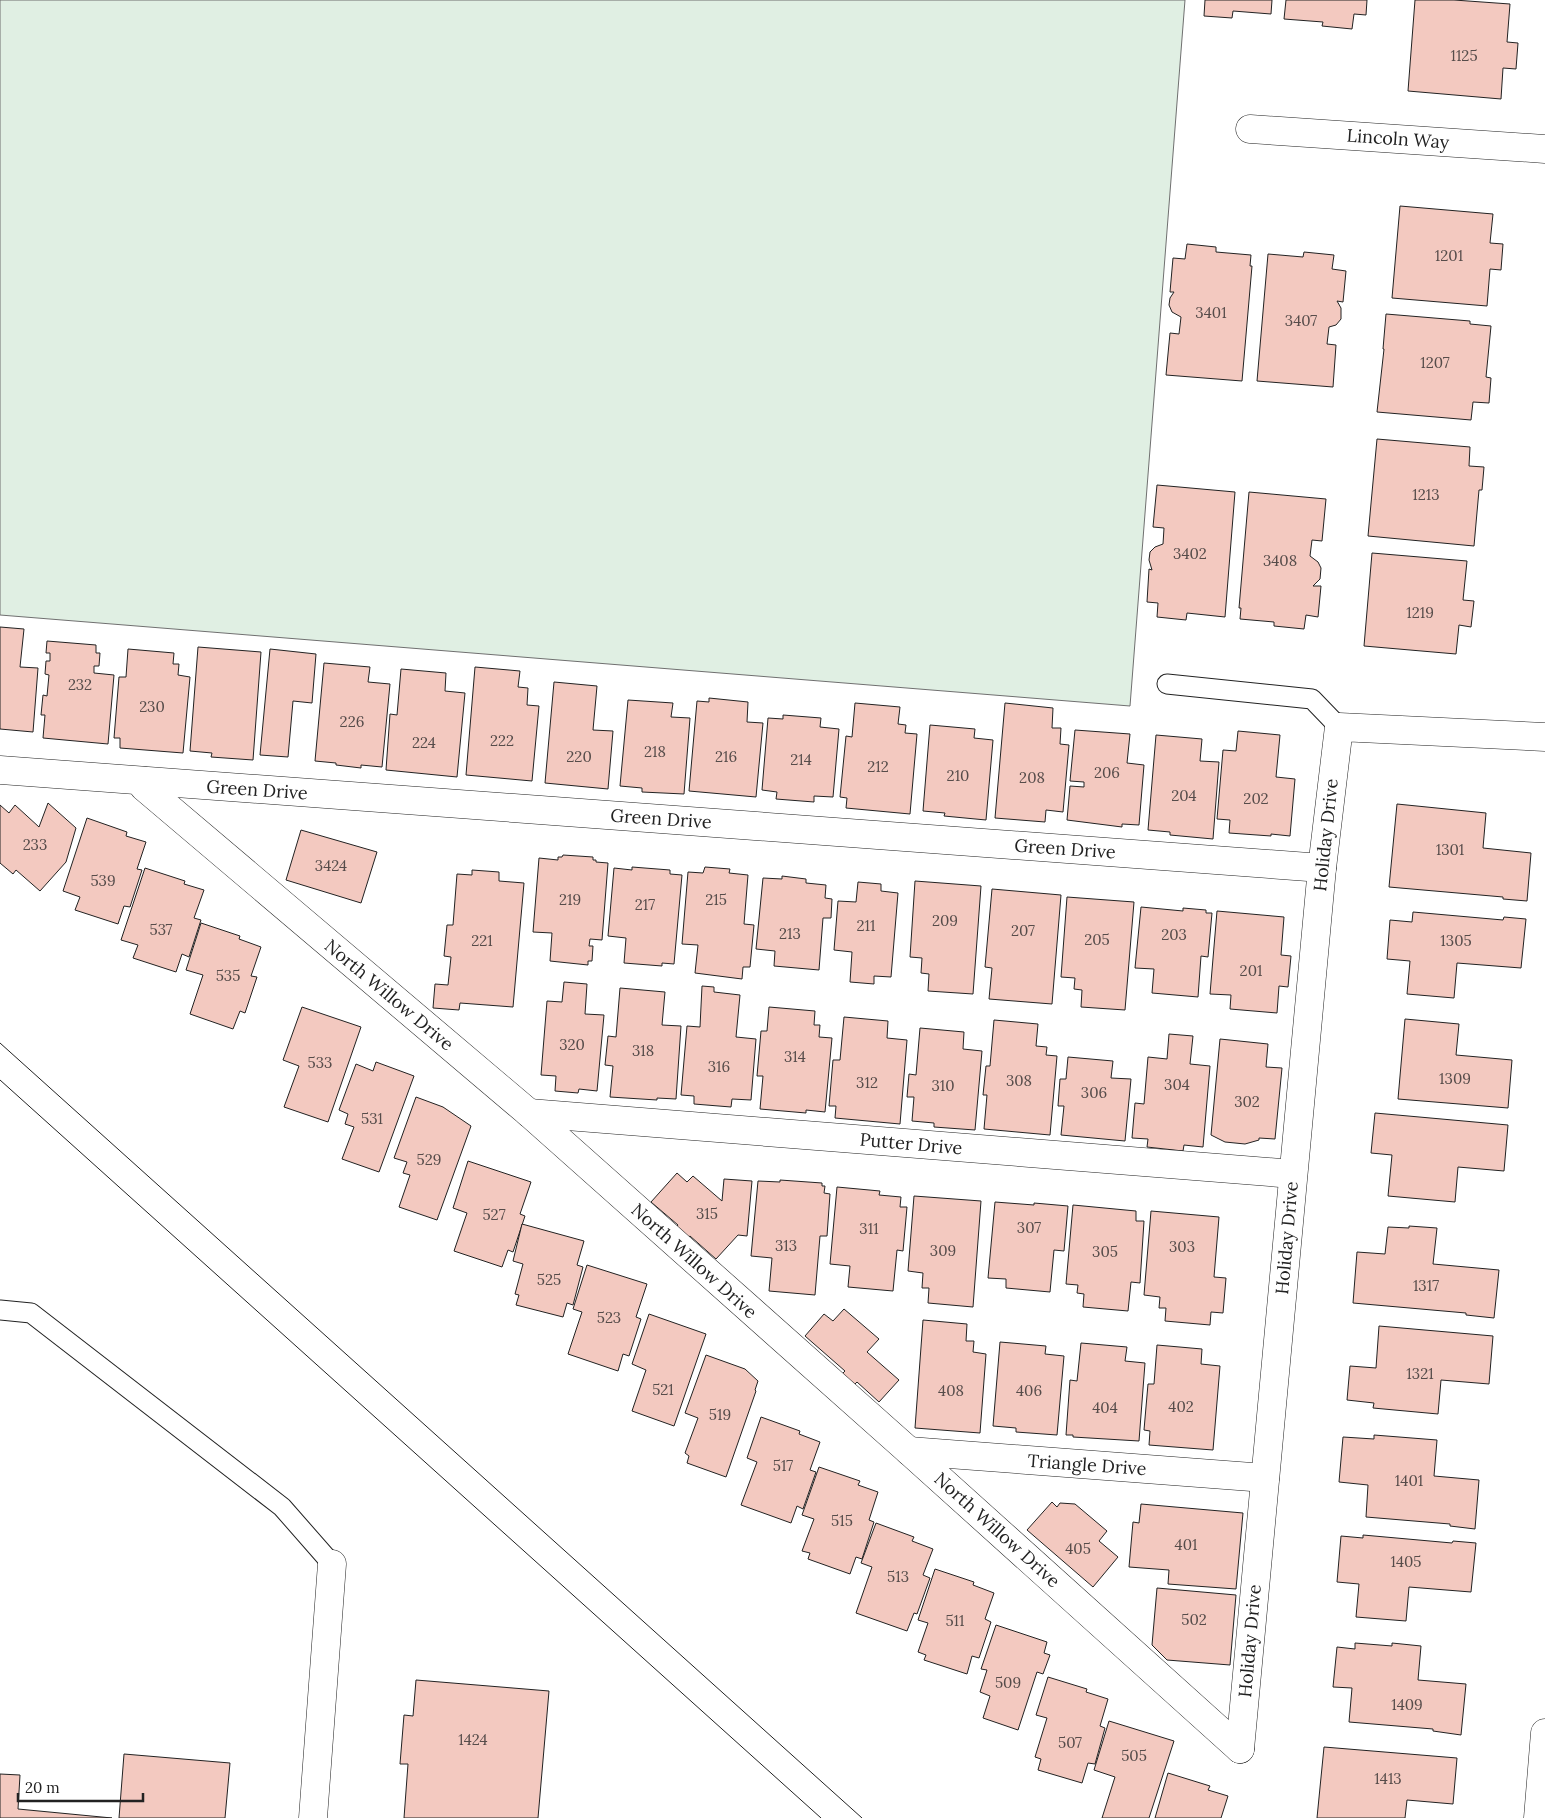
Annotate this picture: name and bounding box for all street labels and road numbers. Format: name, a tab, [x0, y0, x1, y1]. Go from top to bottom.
street label: Lincoln Way	[1346, 123, 1451, 154]
street label: Green Drive	[206, 774, 309, 805]
street label: Holiday Drive	[1308, 777, 1343, 892]
street label: Green Drive	[610, 803, 713, 834]
street label: Green Drive	[1014, 833, 1117, 864]
street label: North Willow Drive	[320, 934, 459, 1055]
street label: Putter Drive	[859, 1128, 964, 1159]
street label: Holiday Drive	[1270, 1180, 1303, 1295]
street label: North Willow Drive	[627, 1198, 762, 1323]
street label: Triangle Drive	[1027, 1449, 1147, 1480]
street label: North Willow Drive	[930, 1467, 1065, 1592]
street label: Holiday Drive	[1233, 1583, 1266, 1698]

